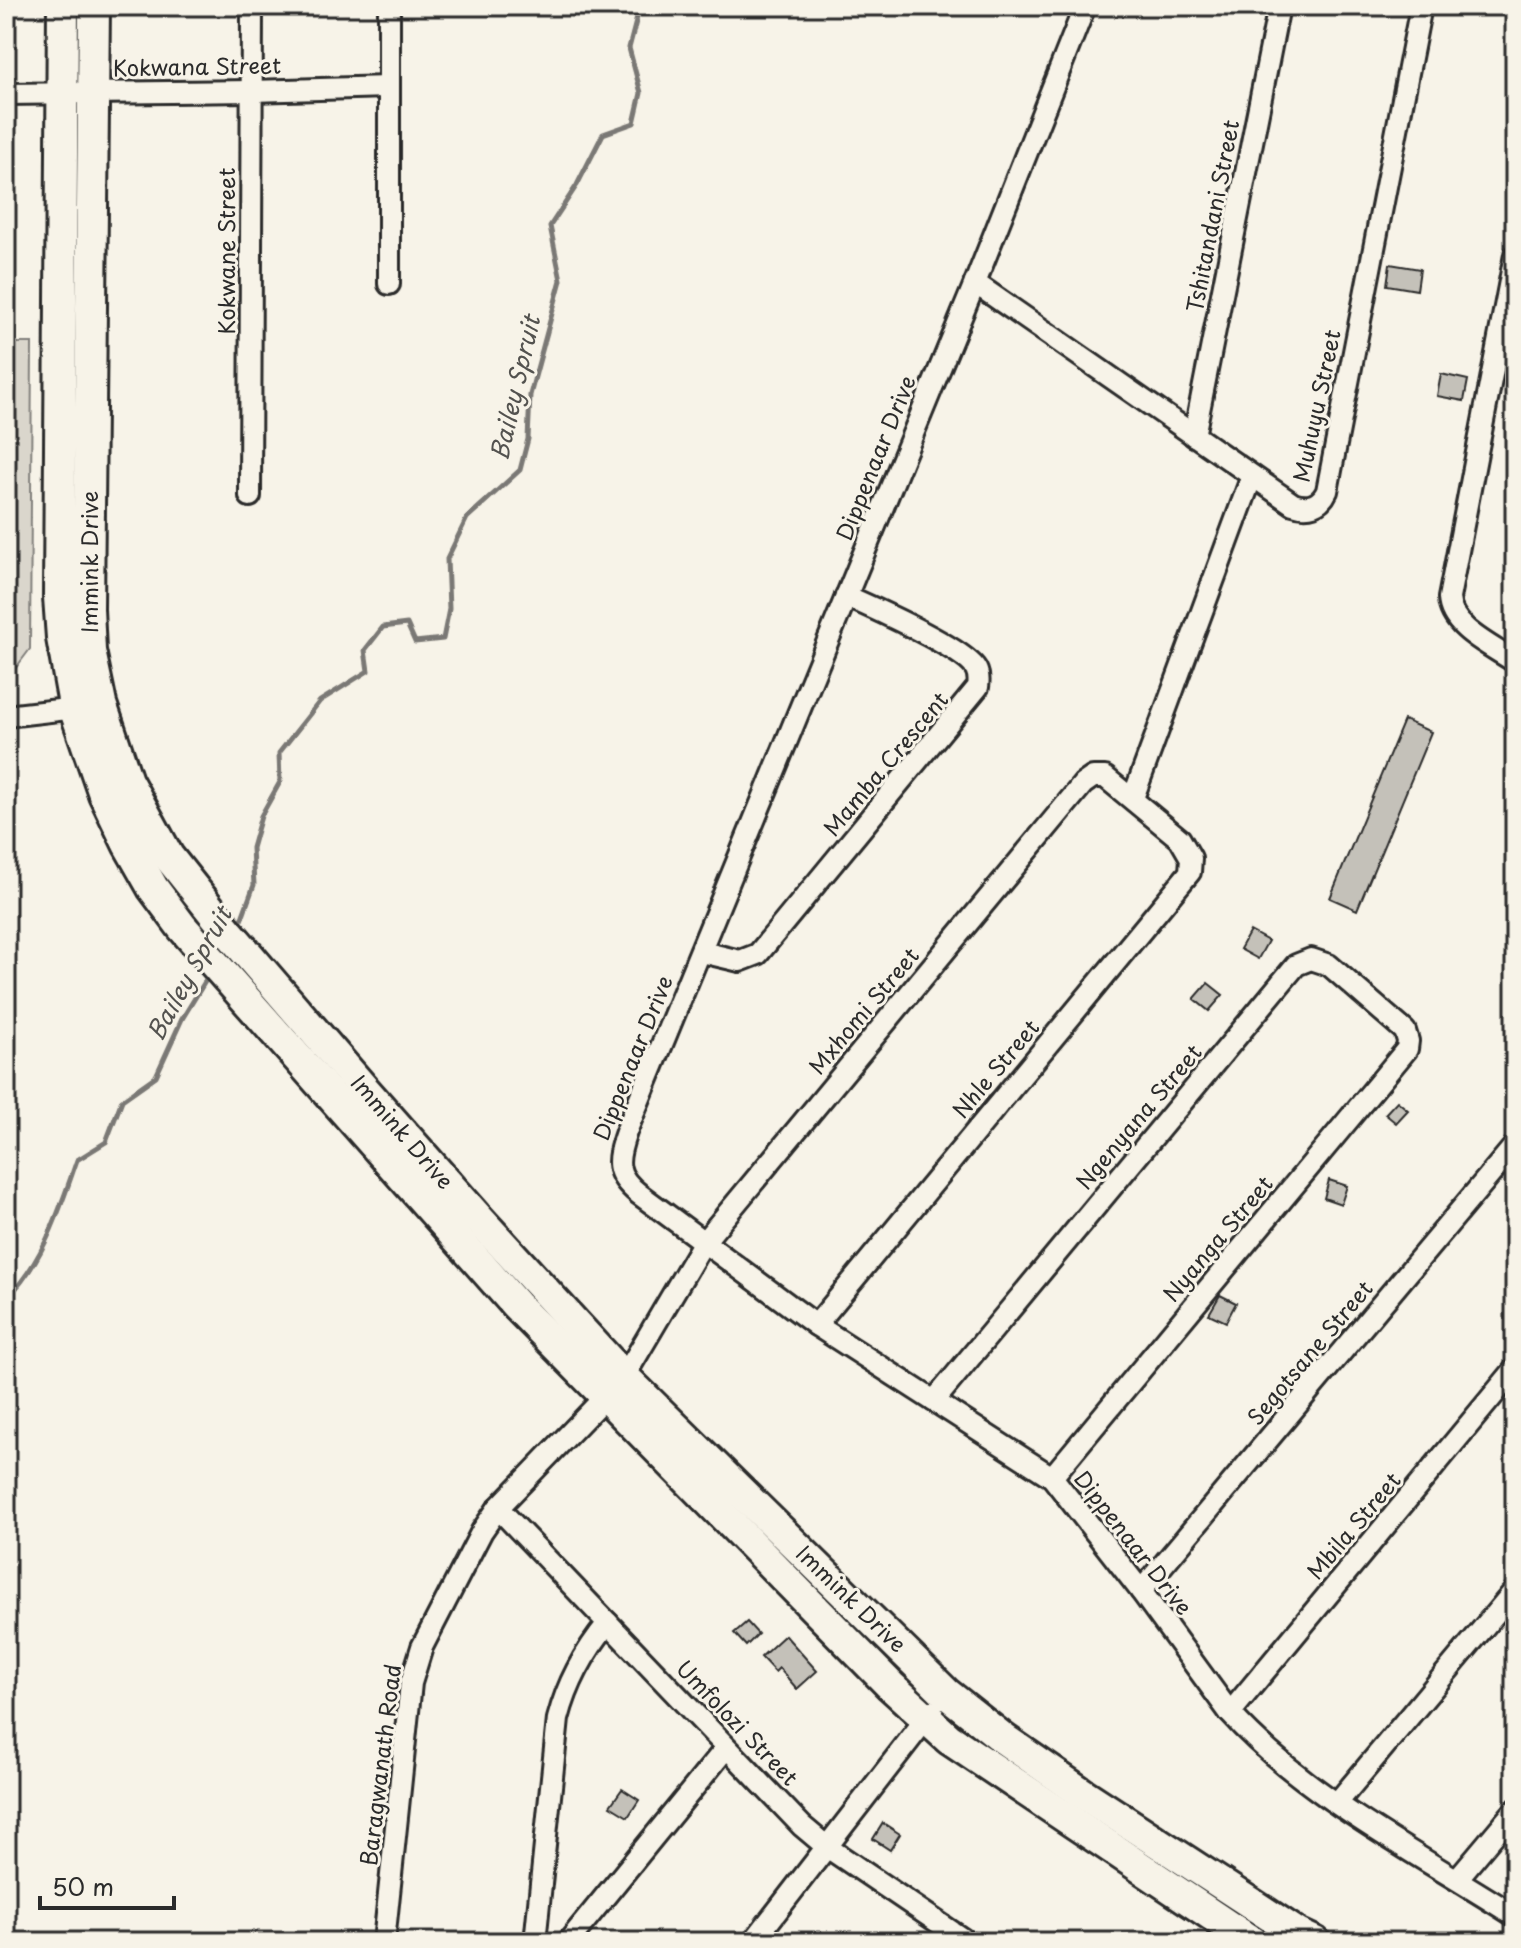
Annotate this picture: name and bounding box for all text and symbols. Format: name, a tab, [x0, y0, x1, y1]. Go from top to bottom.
street label: Kokwana Street	[112, 48, 281, 83]
street label: Tshitandani Street	[1177, 117, 1246, 315]
street label: Kokwane Street	[209, 168, 242, 334]
water label: Bailey Spruit	[480, 309, 549, 463]
street label: Muhuyu Street	[1283, 326, 1348, 485]
street label: Dippenaar Drive	[826, 370, 923, 545]
street label: Immink Drive	[72, 491, 105, 633]
street label: Mamba Crescent	[815, 684, 955, 842]
water label: Bailey Spruit	[137, 897, 241, 1046]
street label: Mxhomi Street	[800, 939, 926, 1081]
street label: Dippenaar Drive	[583, 970, 680, 1145]
street label: Nhle Street	[944, 1011, 1046, 1125]
street label: Ngenyana Street	[1067, 1036, 1209, 1196]
street label: Immink Drive	[344, 1066, 462, 1196]
street label: Nyanga Street	[1154, 1168, 1280, 1308]
street label: Segotsane Street	[1238, 1272, 1380, 1432]
street label: Dippenaar Drive	[1067, 1463, 1201, 1621]
street label: Mbila Street	[1298, 1464, 1408, 1586]
street label: Immink Drive	[789, 1537, 915, 1659]
street label: Umfolozi Street	[669, 1652, 807, 1792]
street label: Baragwanath Road	[351, 1662, 408, 1868]
scale bar	[40, 1860, 174, 1910]
text: 50 m	[52, 1868, 114, 1904]

